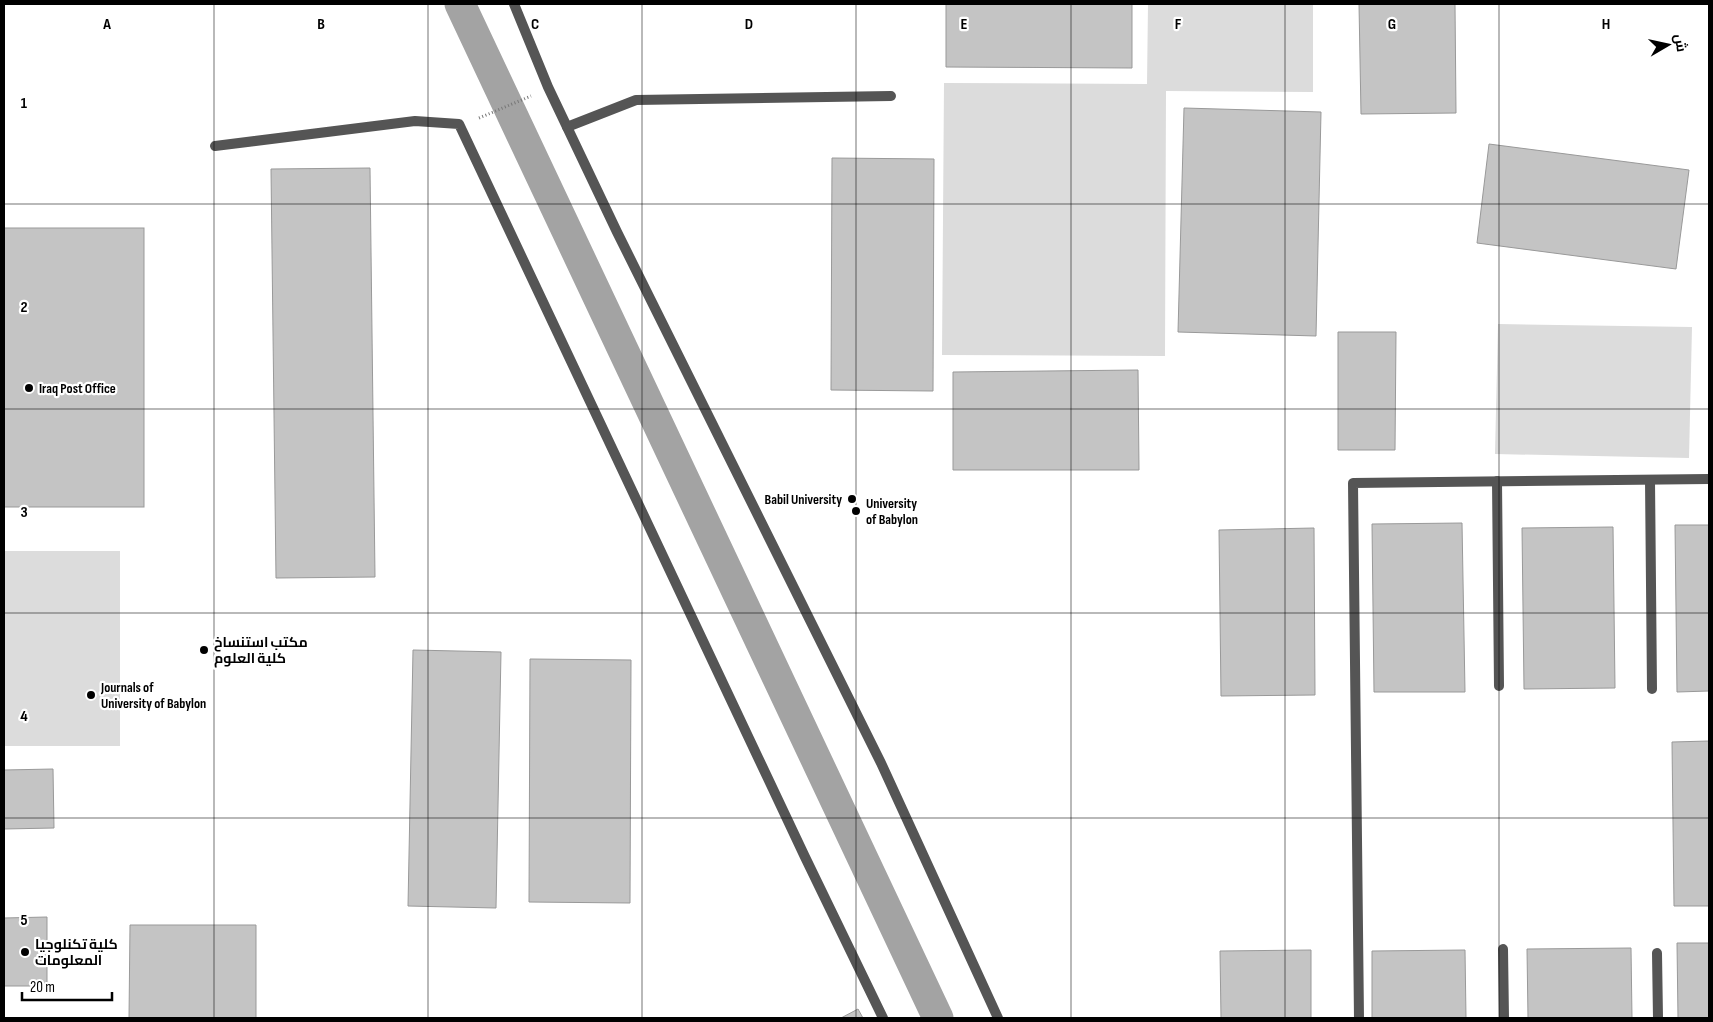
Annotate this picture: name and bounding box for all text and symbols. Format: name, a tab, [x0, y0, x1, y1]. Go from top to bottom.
text: A	[102, 15, 111, 34]
text: B	[317, 15, 325, 34]
text: C	[531, 15, 539, 34]
text: D	[745, 15, 753, 34]
text: E	[961, 15, 968, 34]
text: F	[1175, 15, 1182, 34]
text: G	[1388, 15, 1396, 34]
text: H	[1602, 15, 1610, 34]
north arrow	[1643, 20, 1693, 70]
text: ش	[1671, 33, 1690, 53]
text: 1	[21, 94, 28, 113]
text: 2	[20, 298, 28, 317]
place label: Iraq Post Office	[39, 380, 116, 397]
marker: Iraq Post Office	[23, 382, 35, 394]
place label: Babil University	[765, 491, 842, 508]
marker: Babil University	[846, 493, 858, 505]
place label: University of Babylon	[866, 495, 918, 528]
text: 3	[20, 503, 28, 522]
marker: University of Babylon	[850, 505, 862, 517]
place label: مكتب استنساخ كلية العلوم	[214, 634, 308, 668]
marker: مكتب استنساخ كلية العلوم	[198, 644, 210, 656]
place label: Journals of University of Babylon	[100, 679, 206, 712]
marker: Journals of University of Babylon	[85, 689, 97, 701]
text: 4	[20, 707, 28, 726]
text: 5	[20, 911, 28, 930]
place label: كلية تكنلوجيا المعلومات	[35, 936, 118, 969]
marker: كلية تكنلوجيا المعلومات	[19, 946, 31, 958]
scale bar	[22, 970, 112, 1002]
text: 20 m	[30, 978, 55, 997]

